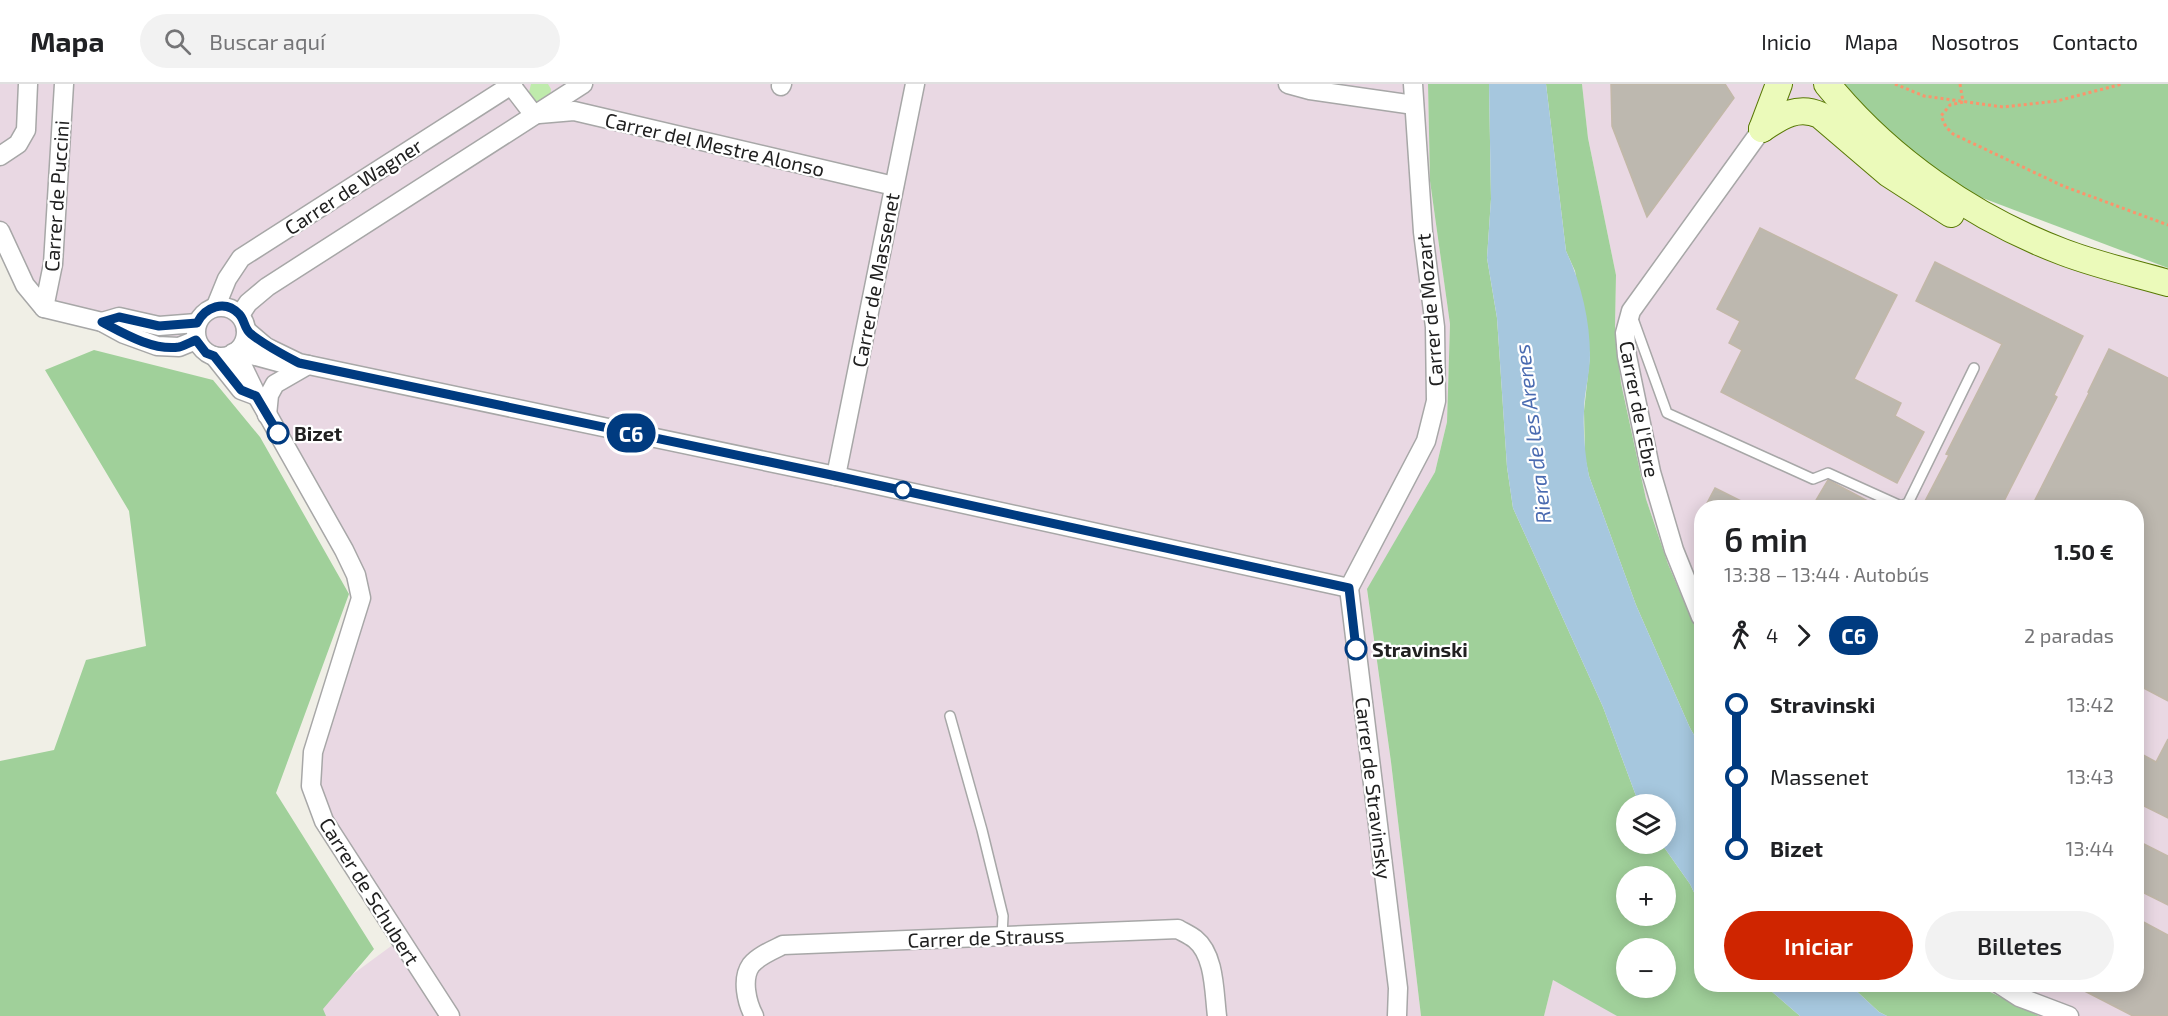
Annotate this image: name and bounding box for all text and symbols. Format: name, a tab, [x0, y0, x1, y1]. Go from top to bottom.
search box	[140, 14, 560, 68]
text: Mapa	[30, 24, 104, 58]
icon: search	[161, 25, 194, 58]
text: Buscar aquí	[209, 28, 325, 54]
text: Inicio	[1761, 29, 1811, 54]
text: Mapa	[1844, 29, 1898, 54]
text: Nosotros	[1931, 29, 2019, 54]
text: Contacto	[2052, 29, 2138, 54]
street label: Carrer del Mestre Alonso	[603, 107, 827, 181]
street label: Carrer de Puccini	[39, 119, 73, 273]
street label: Carrer de Wagner	[280, 133, 426, 239]
street label: Carrer de Massenet	[846, 190, 904, 369]
street label: Carrer de Mozart	[1410, 232, 1448, 387]
street label: Carrer de l'Ebre	[1615, 339, 1665, 479]
water label: Riera de les Arenes	[1509, 343, 1555, 525]
line badge: C6	[604, 414, 658, 452]
place label: Bizet	[294, 421, 342, 445]
text: C6	[619, 421, 643, 446]
marker: Bizet	[267, 422, 289, 444]
unlabelled marker	[894, 481, 912, 499]
text: 6 min	[1724, 519, 1808, 559]
text: 1.50 €	[2054, 538, 2114, 564]
text: 13:38 – 13:44 · Autobús	[1724, 562, 1929, 586]
icon: walk	[1724, 619, 1757, 652]
icon: forward	[1787, 619, 1820, 652]
text: 4	[1766, 623, 1778, 647]
text: C6	[1841, 623, 1866, 648]
text: 2 paradas	[2024, 623, 2114, 647]
place label: Stravinski	[1372, 637, 1468, 661]
marker: Stravinski	[1345, 638, 1367, 660]
text: Stravinski	[1770, 691, 1875, 717]
text: 13:42	[2067, 692, 2114, 716]
street label: Carrer de Stravinsky	[1351, 695, 1397, 881]
text: Massenet	[1770, 763, 1869, 789]
text: 13:43	[2067, 764, 2114, 788]
map controls	[1616, 794, 1676, 998]
button: layers	[1616, 794, 1676, 854]
street label: Carrer de Schubert	[315, 813, 425, 970]
text: Bizet	[1770, 835, 1823, 861]
text: 13:44	[2066, 836, 2114, 860]
button: +	[1616, 866, 1676, 926]
button: Iniciar	[1724, 911, 1913, 980]
button: Billetes	[1925, 911, 2114, 980]
street label: Carrer de Strauss	[907, 922, 1065, 952]
button: −	[1616, 938, 1676, 998]

